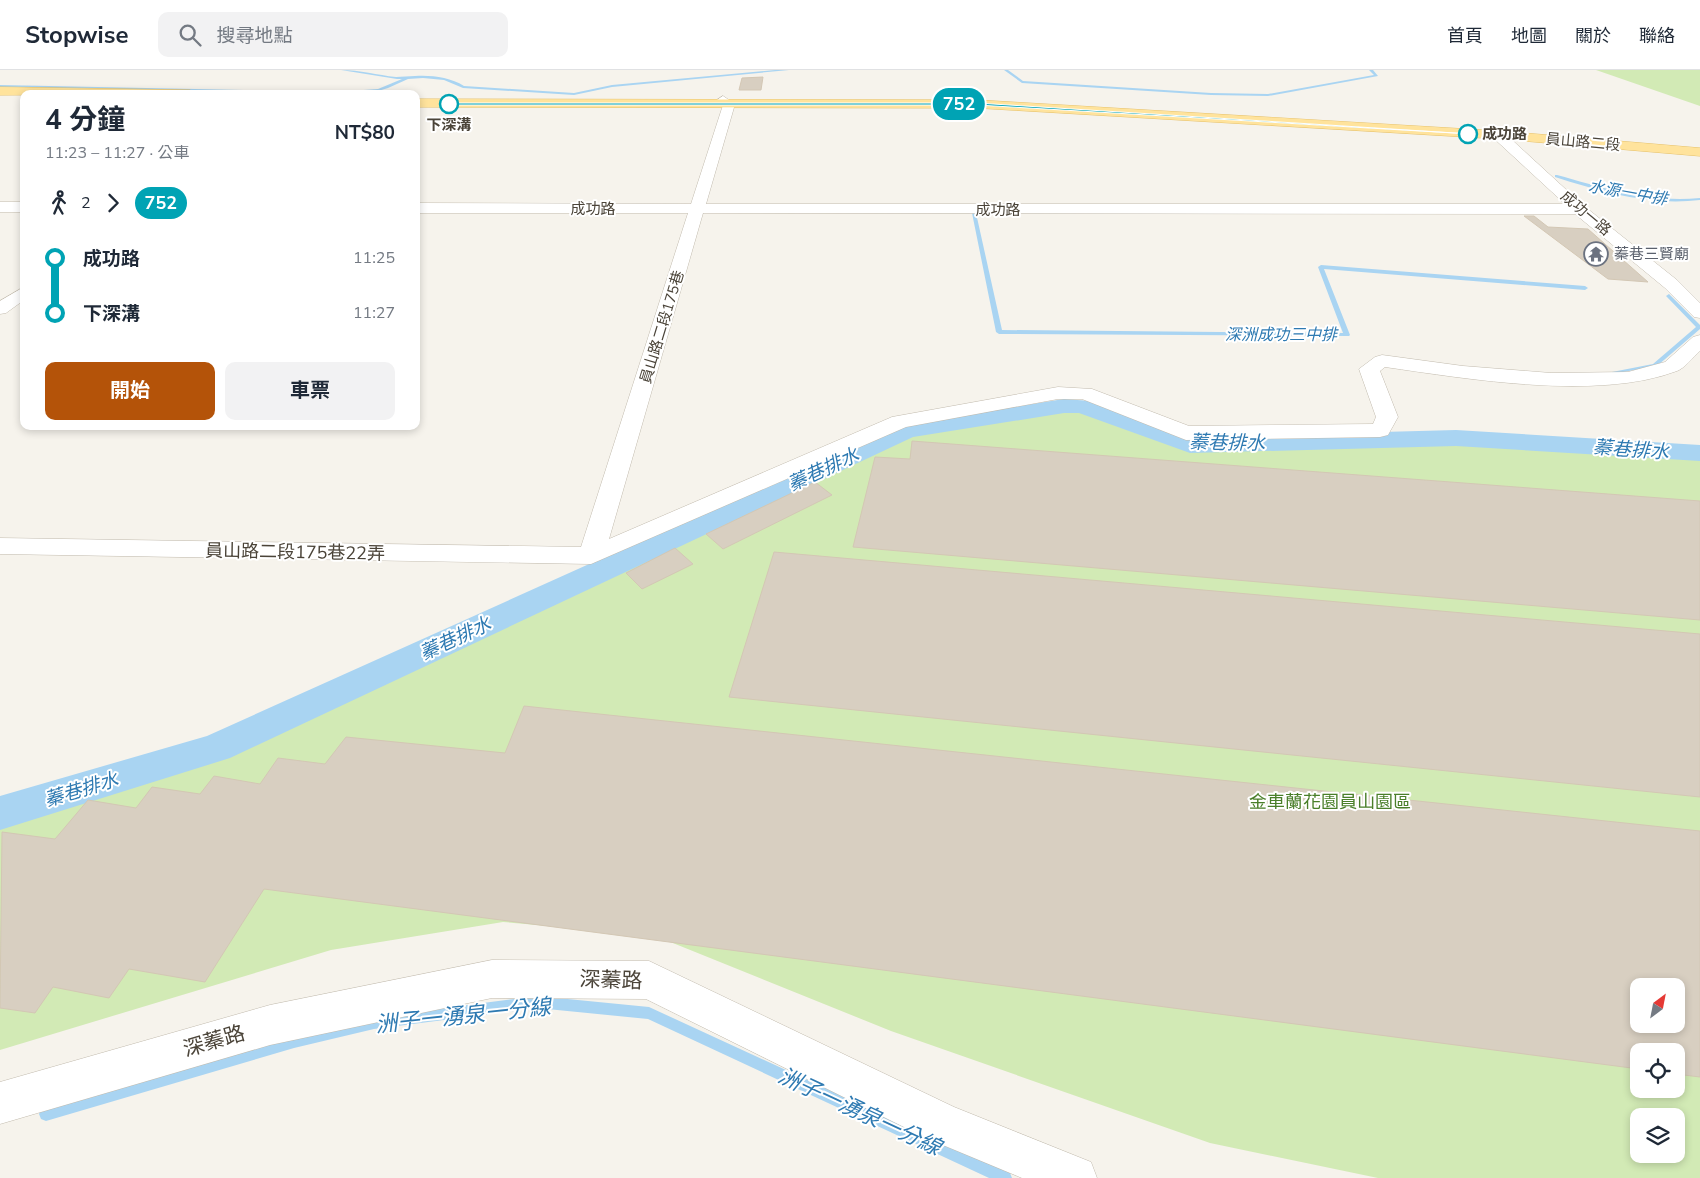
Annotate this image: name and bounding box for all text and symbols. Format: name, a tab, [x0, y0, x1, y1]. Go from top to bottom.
search box	[158, 12, 508, 57]
text: Stopwise	[25, 19, 128, 51]
icon: search	[176, 21, 204, 49]
text: 搜尋地點	[216, 23, 292, 49]
text: 首頁	[1447, 24, 1483, 48]
text: 地圖	[1511, 24, 1547, 48]
text: 關於	[1575, 24, 1611, 48]
text: 聯絡	[1639, 24, 1675, 48]
line badge: 752	[930, 88, 988, 120]
text: 752	[943, 92, 975, 116]
marker: 下深溝	[439, 94, 459, 114]
text: 4 分鐘	[45, 101, 125, 139]
place label: 下深溝	[426, 115, 472, 135]
text: NT$80	[335, 120, 395, 146]
marker: 成功路	[1458, 124, 1478, 144]
place label: 成功路	[1482, 124, 1527, 144]
street label: 員山路二段	[1545, 129, 1621, 155]
text: 11:23 – 11:27 · 公車	[45, 142, 189, 164]
water label: 水源一中排	[1587, 175, 1671, 211]
street label: 成功一路	[1557, 186, 1615, 240]
icon: walk	[45, 189, 73, 217]
icon: forward	[99, 189, 127, 217]
text: 752	[145, 191, 177, 215]
text: 2	[81, 192, 91, 214]
street label: 成功路	[570, 199, 616, 219]
street label: 成功路	[975, 200, 1021, 220]
temple icon: 蓁巷三賢廟	[1583, 241, 1609, 267]
place label: 蓁巷三賢廟	[1614, 244, 1689, 264]
text: 成功路	[83, 246, 140, 272]
text: 11:25	[353, 247, 395, 269]
street label: 員山路二段175巷	[635, 268, 689, 386]
text: 下深溝	[83, 301, 140, 327]
text: 11:27	[353, 302, 395, 324]
water label: 深洲成功三中排	[1225, 324, 1339, 346]
button: 開始	[45, 362, 215, 420]
button: 車票	[225, 362, 395, 420]
water label: 蓁巷排水	[1189, 429, 1266, 457]
water label: 蓁巷排水	[1592, 434, 1671, 466]
water label: 蓁巷排水	[783, 442, 864, 498]
street label: 員山路二段175巷22弄	[205, 538, 385, 566]
water label: 蓁巷排水	[415, 611, 496, 667]
water label: 蓁巷排水	[41, 766, 122, 814]
park label: 金車蘭花園員山園區	[1249, 790, 1411, 814]
street label: 深蓁路	[579, 965, 643, 995]
north arrow	[1630, 978, 1685, 1032]
map controls	[1630, 978, 1685, 1163]
water label: 洲子一湧泉一分線	[374, 992, 555, 1040]
street label: 深蓁路	[180, 1019, 248, 1063]
button: locate	[1630, 1043, 1685, 1098]
water label: 洲子一湧泉一分線	[773, 1061, 948, 1164]
button: layers	[1630, 1108, 1685, 1163]

